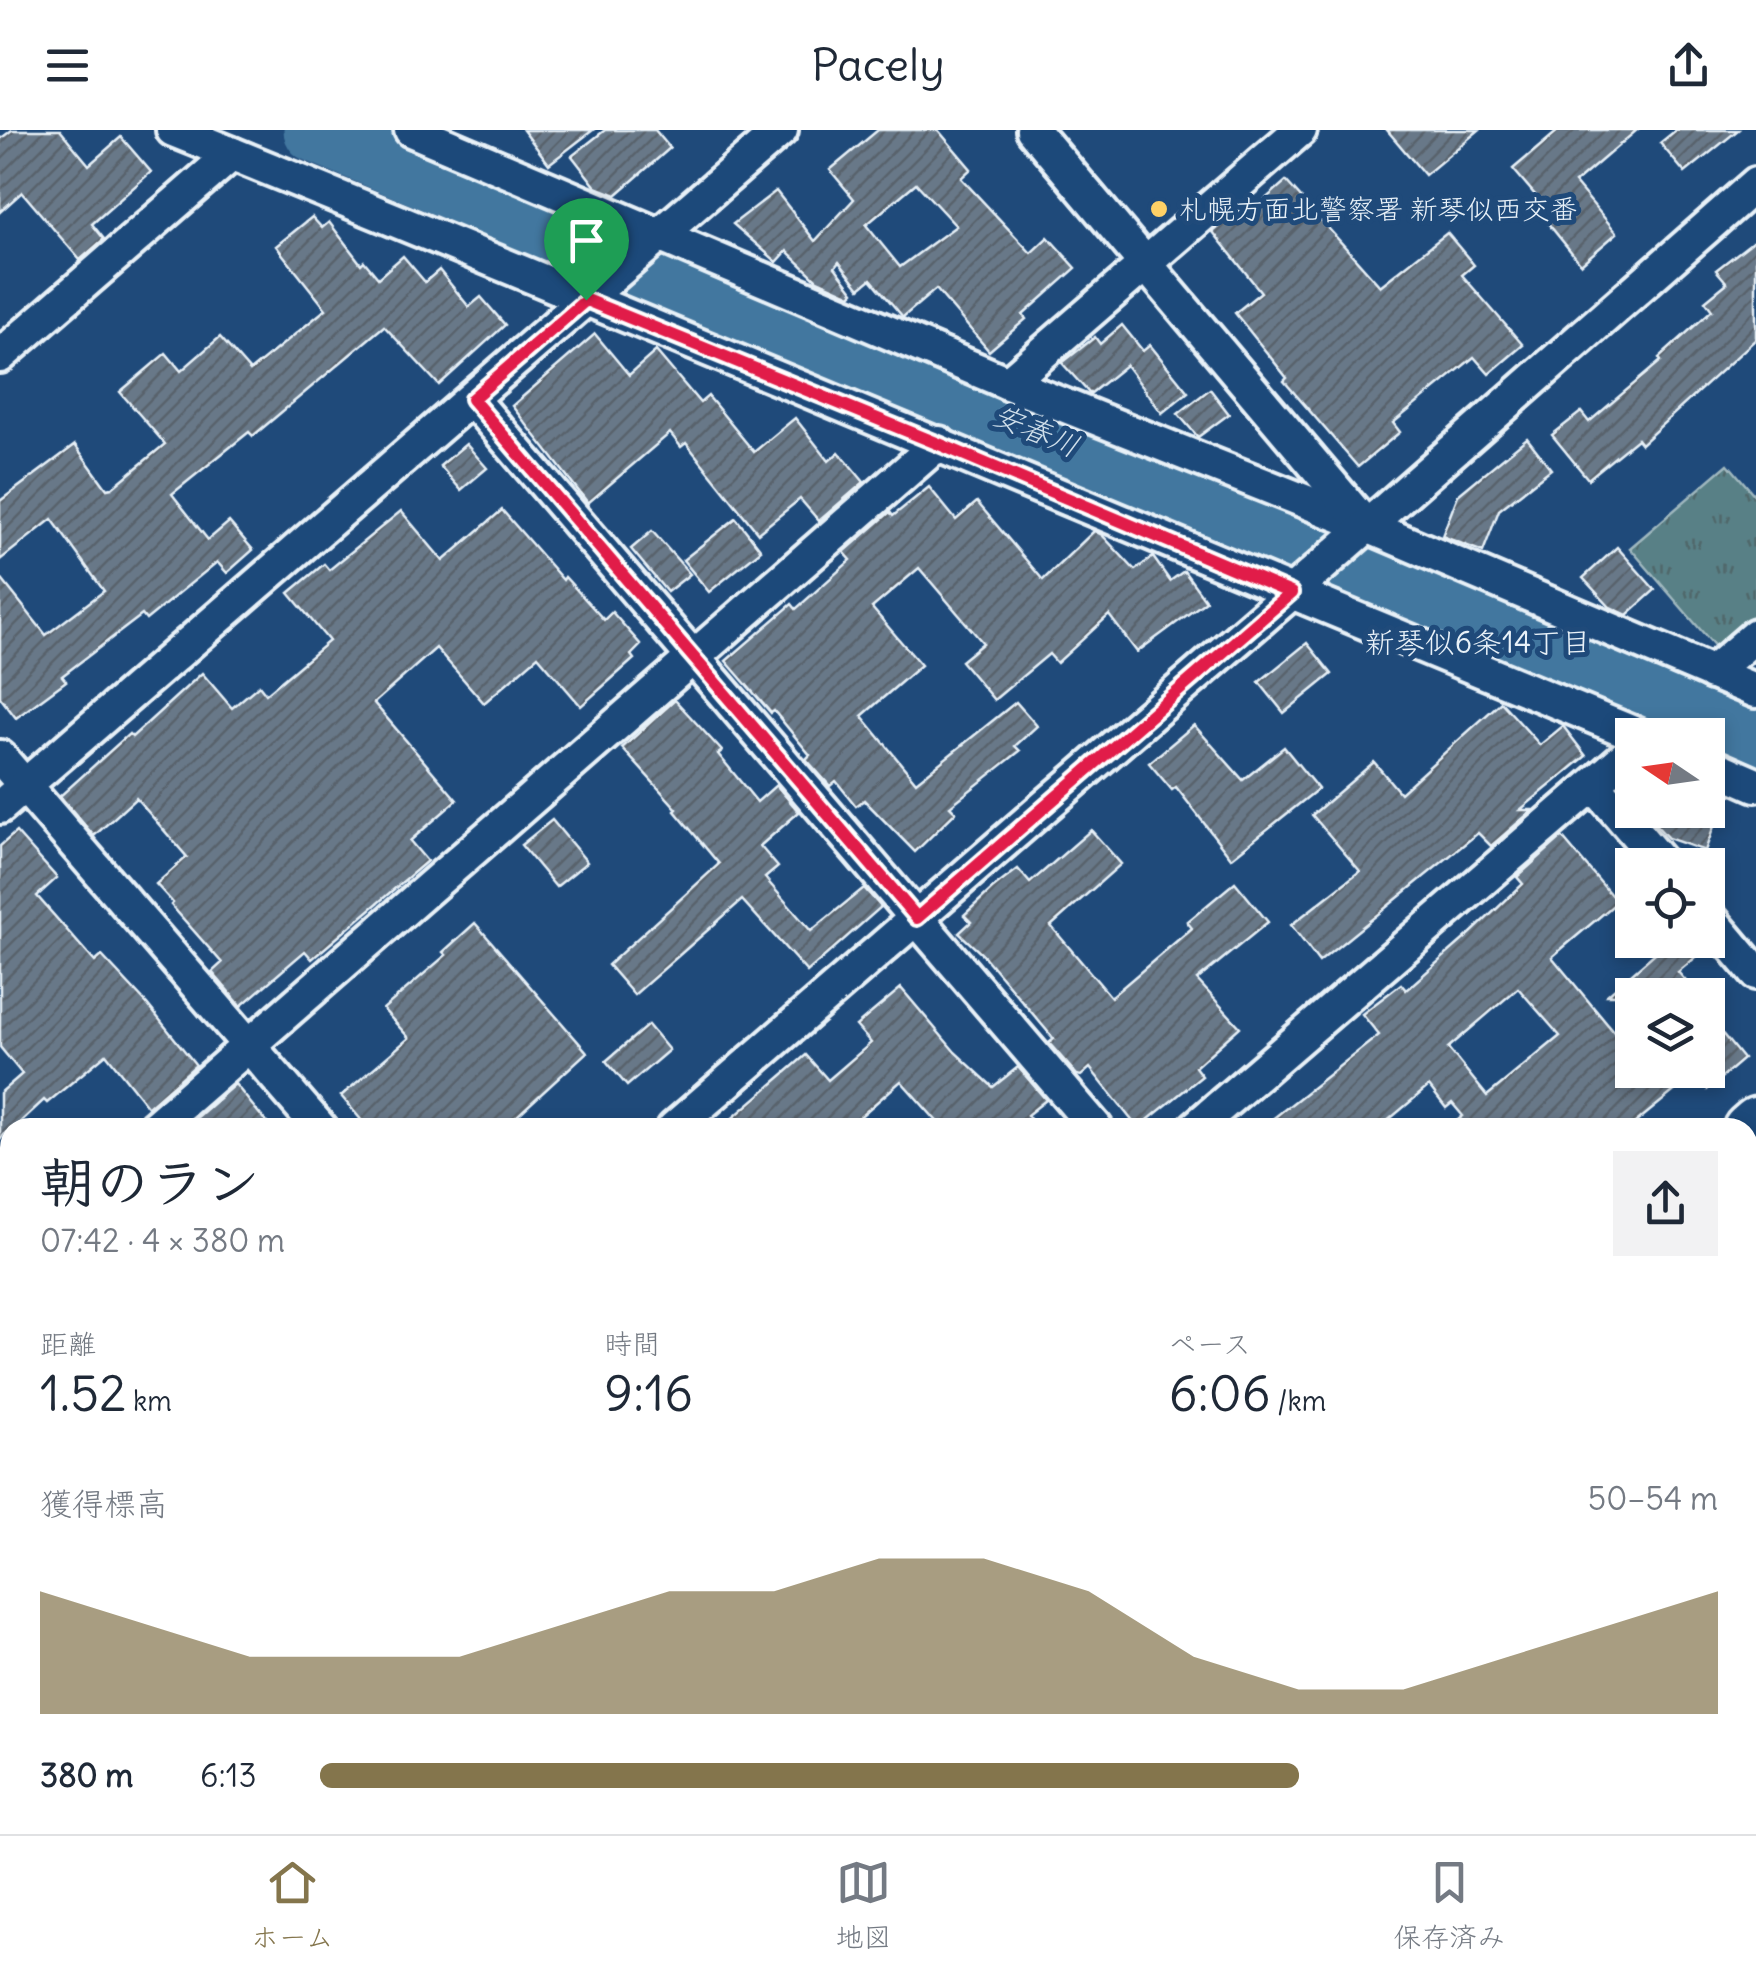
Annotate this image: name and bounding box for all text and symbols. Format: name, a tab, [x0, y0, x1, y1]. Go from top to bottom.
text: Pacely	[811, 37, 945, 93]
icon: menu	[40, 38, 95, 93]
icon: share	[1661, 38, 1716, 93]
place label: 札幌方面北警察署 新琴似西交番	[1179, 191, 1578, 227]
pin	[544, 198, 629, 301]
marker: 札幌方面北警察署 新琴似西交番	[1148, 198, 1170, 220]
icon: arrive	[559, 213, 614, 268]
water label: 安春川	[988, 395, 1085, 465]
district label: 新琴似6条14丁目	[1365, 623, 1591, 661]
north arrow	[1615, 718, 1725, 828]
map controls	[1615, 718, 1725, 1088]
button: locate	[1615, 848, 1725, 958]
button: layers	[1615, 978, 1725, 1088]
text: 朝のラン	[40, 1148, 260, 1217]
button: share	[1613, 1151, 1718, 1256]
text: 07:42 · 4 × 380 m	[40, 1220, 285, 1261]
text: 距離	[40, 1326, 96, 1362]
text: 時間	[604, 1326, 660, 1362]
text: ペース	[1169, 1326, 1251, 1362]
text: 1.52	[40, 1362, 126, 1425]
text: 9:16	[604, 1362, 693, 1425]
text: 6:06	[1169, 1362, 1271, 1425]
text: km	[126, 1383, 172, 1419]
text: /km	[1271, 1383, 1326, 1419]
text: 50–54 m	[1588, 1478, 1718, 1519]
text: 獲得標高	[40, 1483, 168, 1524]
text: 380 m	[40, 1755, 133, 1796]
text: 6:13	[200, 1755, 257, 1796]
tab: ホーム	[251, 1855, 334, 1955]
tab: 地図	[835, 1855, 891, 1955]
tab: 保存済み	[1393, 1855, 1505, 1955]

